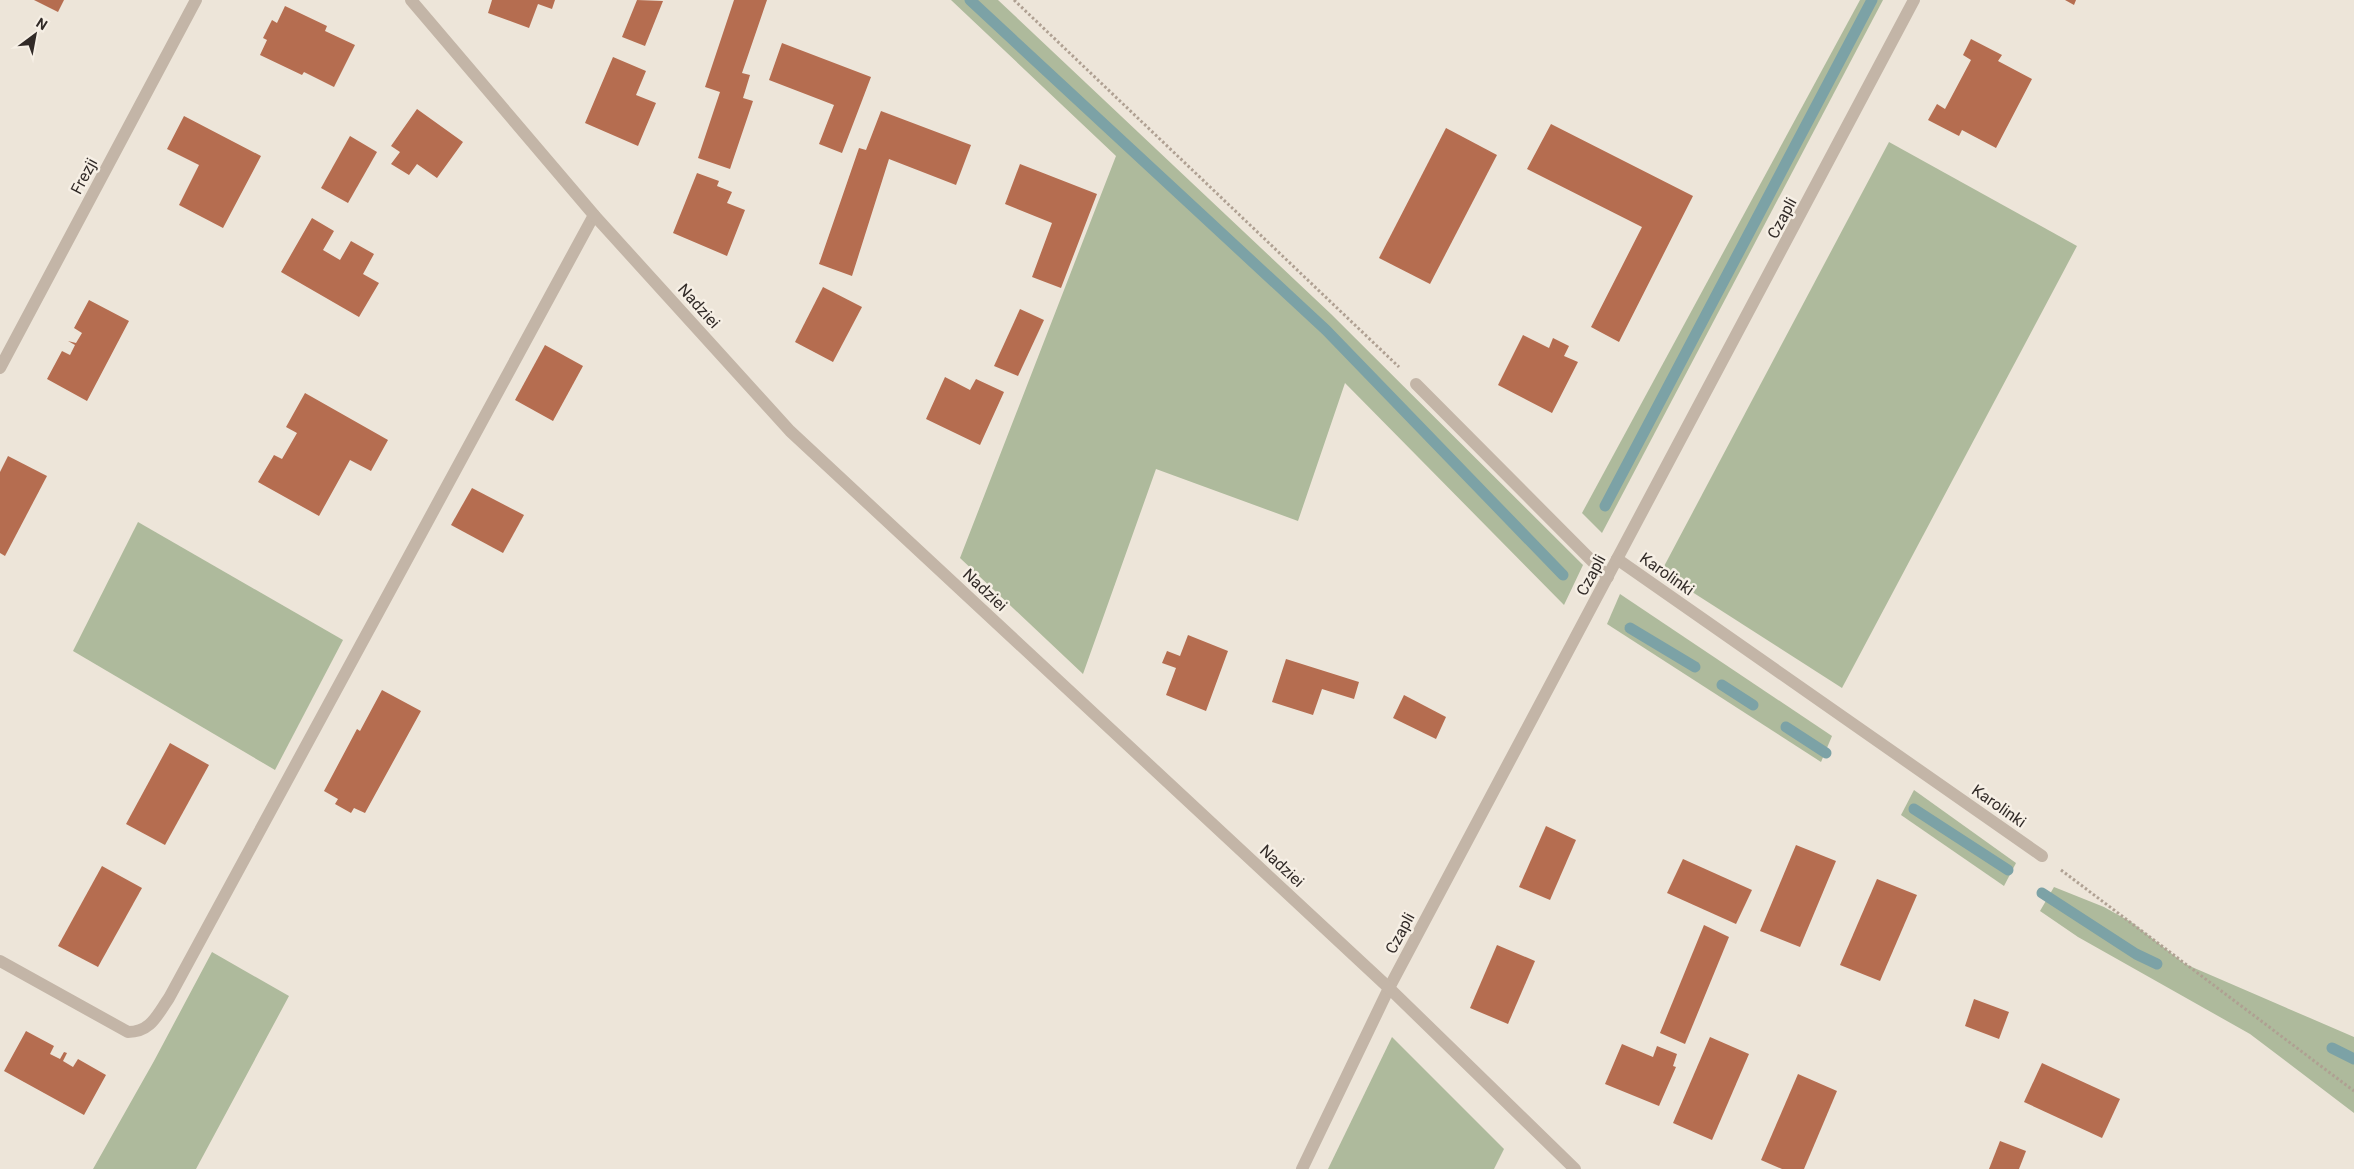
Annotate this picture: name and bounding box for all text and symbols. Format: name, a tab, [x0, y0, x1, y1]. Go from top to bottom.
north arrow	[10, 10, 60, 60]
text: N	[33, 15, 50, 33]
street label: Frezji	[67, 155, 101, 197]
street label: Czapli	[1763, 194, 1801, 242]
street label: Nadziei	[674, 280, 724, 332]
street label: Karolinki	[1636, 549, 1698, 599]
street label: Czapli	[1572, 551, 1610, 599]
street label: Nadziei	[959, 565, 1011, 615]
street label: Karolinki	[1968, 781, 2030, 831]
street label: Nadziei	[1256, 841, 1308, 891]
street label: Czapli	[1381, 909, 1419, 957]

